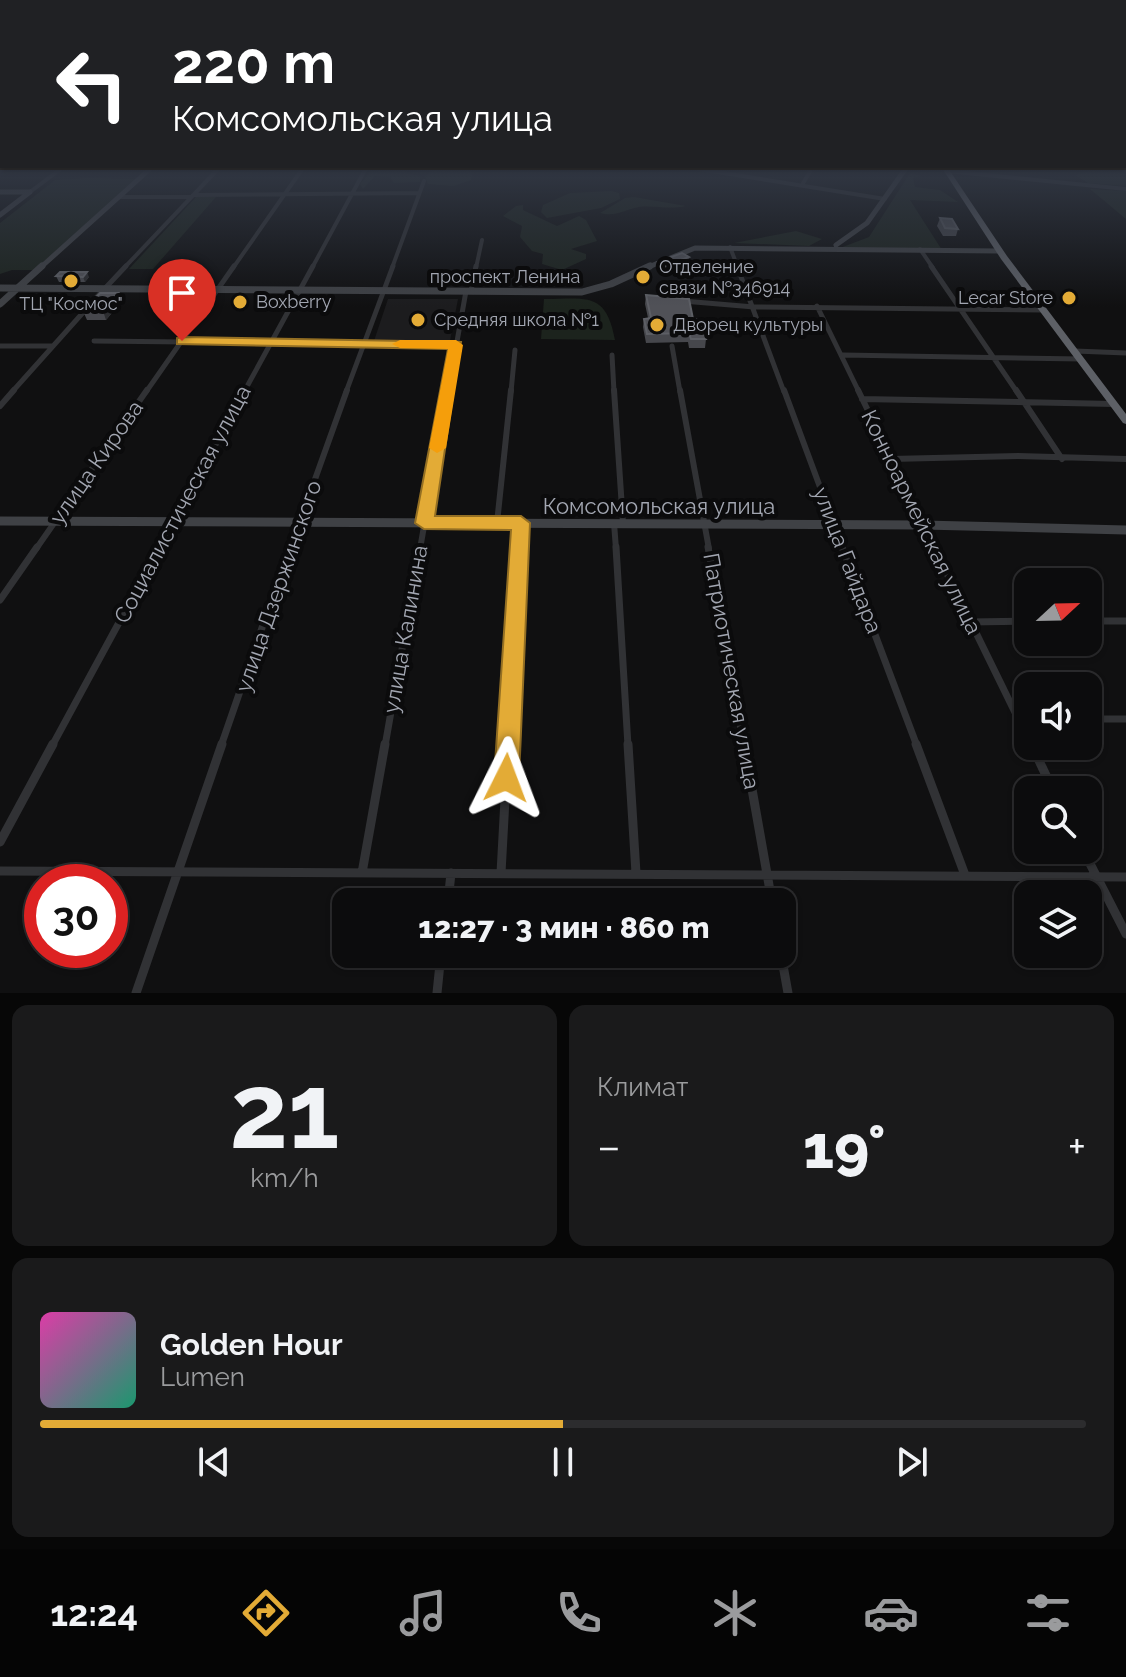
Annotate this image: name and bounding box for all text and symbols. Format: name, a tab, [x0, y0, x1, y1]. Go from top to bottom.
text: 220 m	[172, 30, 335, 96]
icon: left	[40, 32, 144, 136]
text: Комсомольская улица	[172, 97, 553, 139]
place label: Отделение связи №346914	[659, 256, 790, 298]
pin	[148, 259, 216, 341]
street label: проспект Ленина	[430, 266, 580, 287]
marker: Отделение связи №346914	[634, 268, 652, 286]
icon: arrive	[160, 271, 204, 315]
marker: ТЦ "Космос"	[62, 272, 80, 290]
place label: Lecar Store	[958, 287, 1053, 308]
marker: Lecar Store	[1060, 289, 1078, 307]
place label: Boxberry	[256, 291, 332, 312]
place label: ТЦ "Космос"	[19, 293, 123, 314]
marker: Boxberry	[231, 293, 249, 311]
place label: Средняя школа №1	[434, 309, 599, 330]
marker: Средняя школа №1	[409, 311, 427, 329]
place label: Дворец культуры	[673, 314, 823, 335]
marker: Дворец культуры	[648, 316, 666, 334]
street label: Социалистическая улица	[108, 381, 256, 627]
street label: улица Кирова	[44, 395, 148, 529]
street label: Конноармейская улица	[856, 406, 988, 638]
street label: улица Дзержинского	[230, 477, 326, 695]
street label: улица Гайдара	[808, 483, 888, 637]
street label: Комсомольская улица	[543, 493, 775, 519]
street label: улица Калинина	[377, 543, 433, 715]
street label: Патриотическая улица	[698, 551, 766, 791]
north arrow	[1014, 568, 1102, 656]
map controls	[1014, 568, 1102, 968]
button: sound	[1014, 672, 1102, 760]
position arrow	[464, 736, 548, 820]
button: search	[1014, 776, 1102, 864]
speed limit sign: 30	[24, 864, 128, 968]
button: layers	[1014, 880, 1102, 968]
text: 12:27 · 3 мин · 860 m	[418, 910, 710, 945]
text: 21	[229, 1050, 340, 1172]
text: Климат	[597, 1072, 688, 1102]
text: 19°	[803, 1112, 885, 1182]
text: −	[597, 1121, 621, 1172]
text: +	[1068, 1121, 1086, 1172]
text: km/h	[250, 1163, 319, 1193]
text: Golden Hour	[160, 1327, 343, 1362]
text: Lumen	[160, 1362, 245, 1392]
icon: previous	[192, 1440, 236, 1484]
icon: pause	[541, 1440, 585, 1484]
icon: next	[890, 1440, 934, 1484]
icon: directions	[238, 1585, 294, 1641]
icon: music	[395, 1585, 451, 1641]
icon: phone	[551, 1585, 607, 1641]
icon: climate	[707, 1585, 763, 1641]
icon: car	[863, 1585, 919, 1641]
icon: filters	[1020, 1585, 1076, 1641]
text: 12:24	[50, 1592, 138, 1634]

